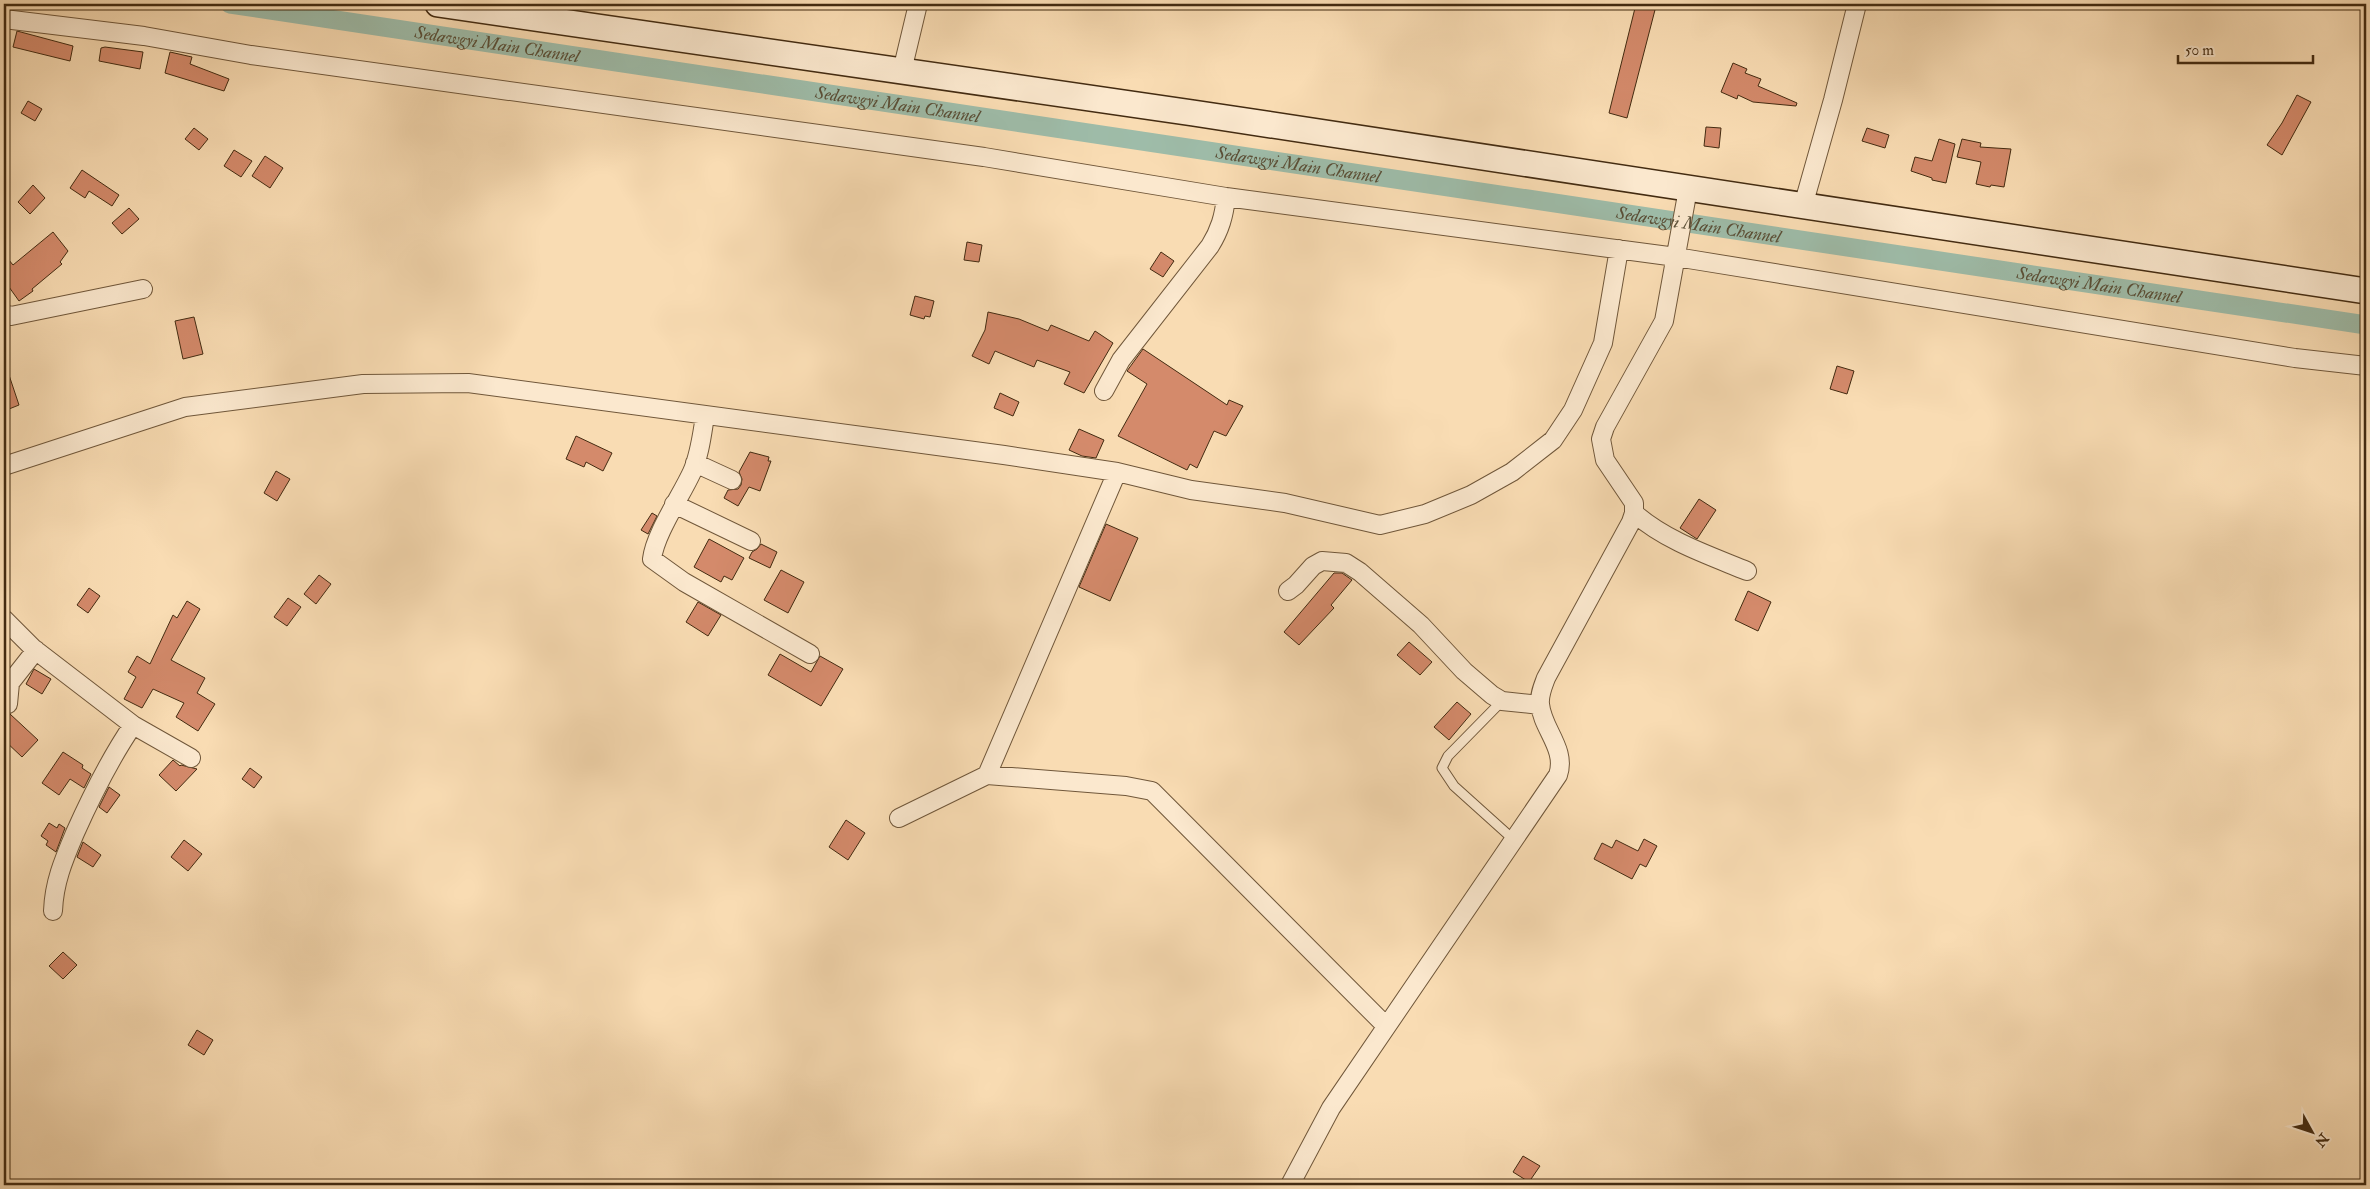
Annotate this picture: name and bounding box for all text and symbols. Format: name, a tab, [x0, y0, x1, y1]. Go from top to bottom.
water label: Sedawgyi Main Channel	[412, 20, 583, 68]
scale bar	[2178, 32, 2312, 64]
text: 50 m	[2185, 41, 2214, 60]
water label: Sedawgyi Main Channel	[813, 80, 983, 128]
water label: Sedawgyi Main Channel	[1213, 141, 1384, 188]
water label: Sedawgyi Main Channel	[1614, 201, 1784, 249]
water label: Sedawgyi Main Channel	[2014, 261, 2185, 309]
north arrow	[2288, 1106, 2338, 1156]
text: N	[2311, 1129, 2333, 1151]

